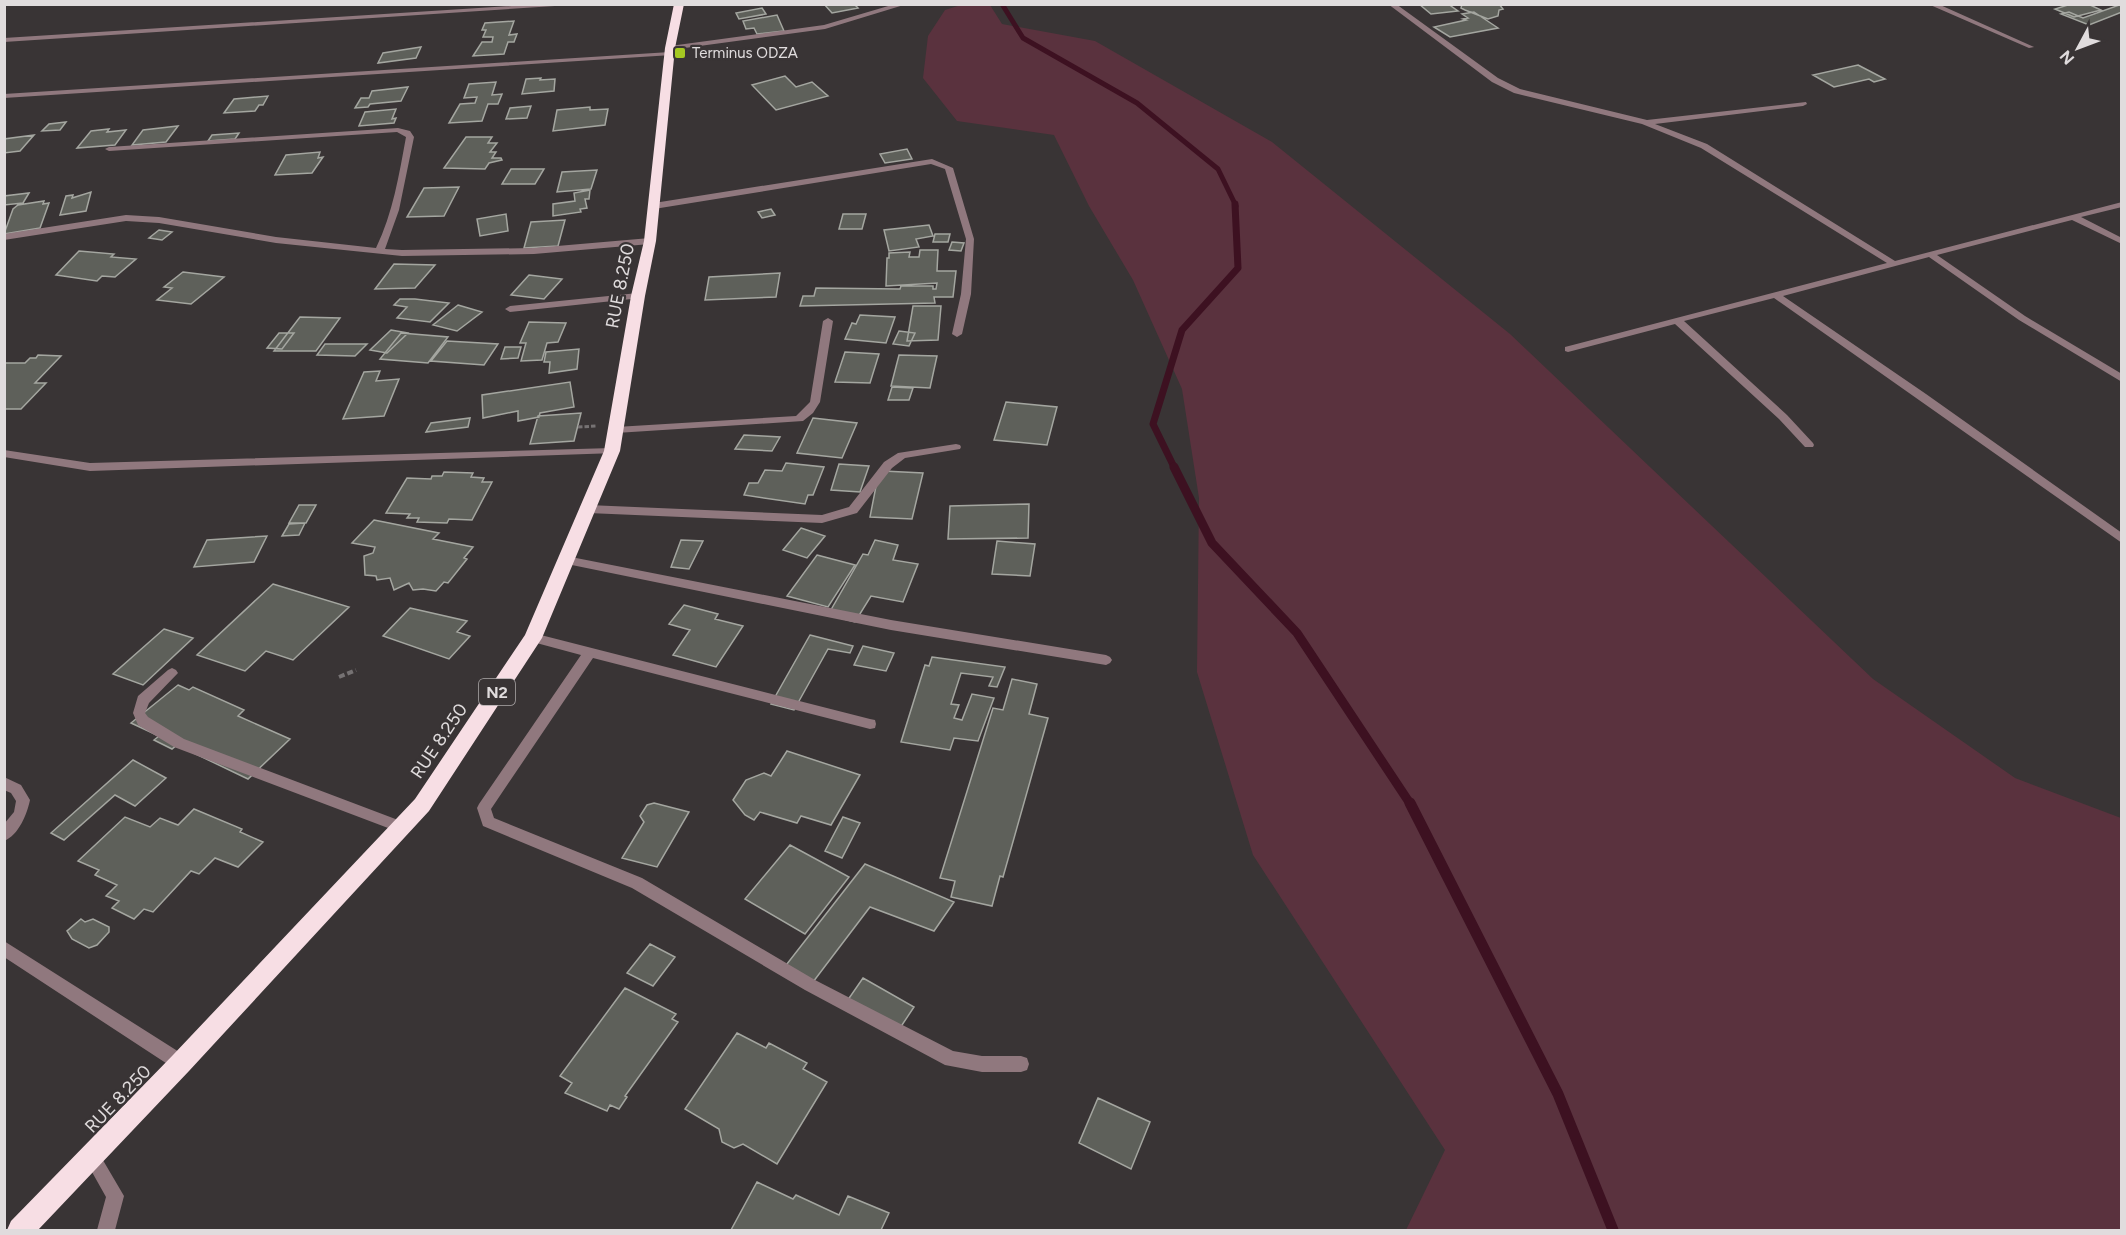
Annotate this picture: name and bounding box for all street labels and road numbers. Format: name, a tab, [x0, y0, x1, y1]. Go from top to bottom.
street label: RUE 8.250	[601, 242, 639, 330]
road number: N2	[479, 679, 515, 705]
street label: RUE 8.250	[406, 699, 472, 783]
street label: RUE 8.250	[80, 1060, 156, 1138]

